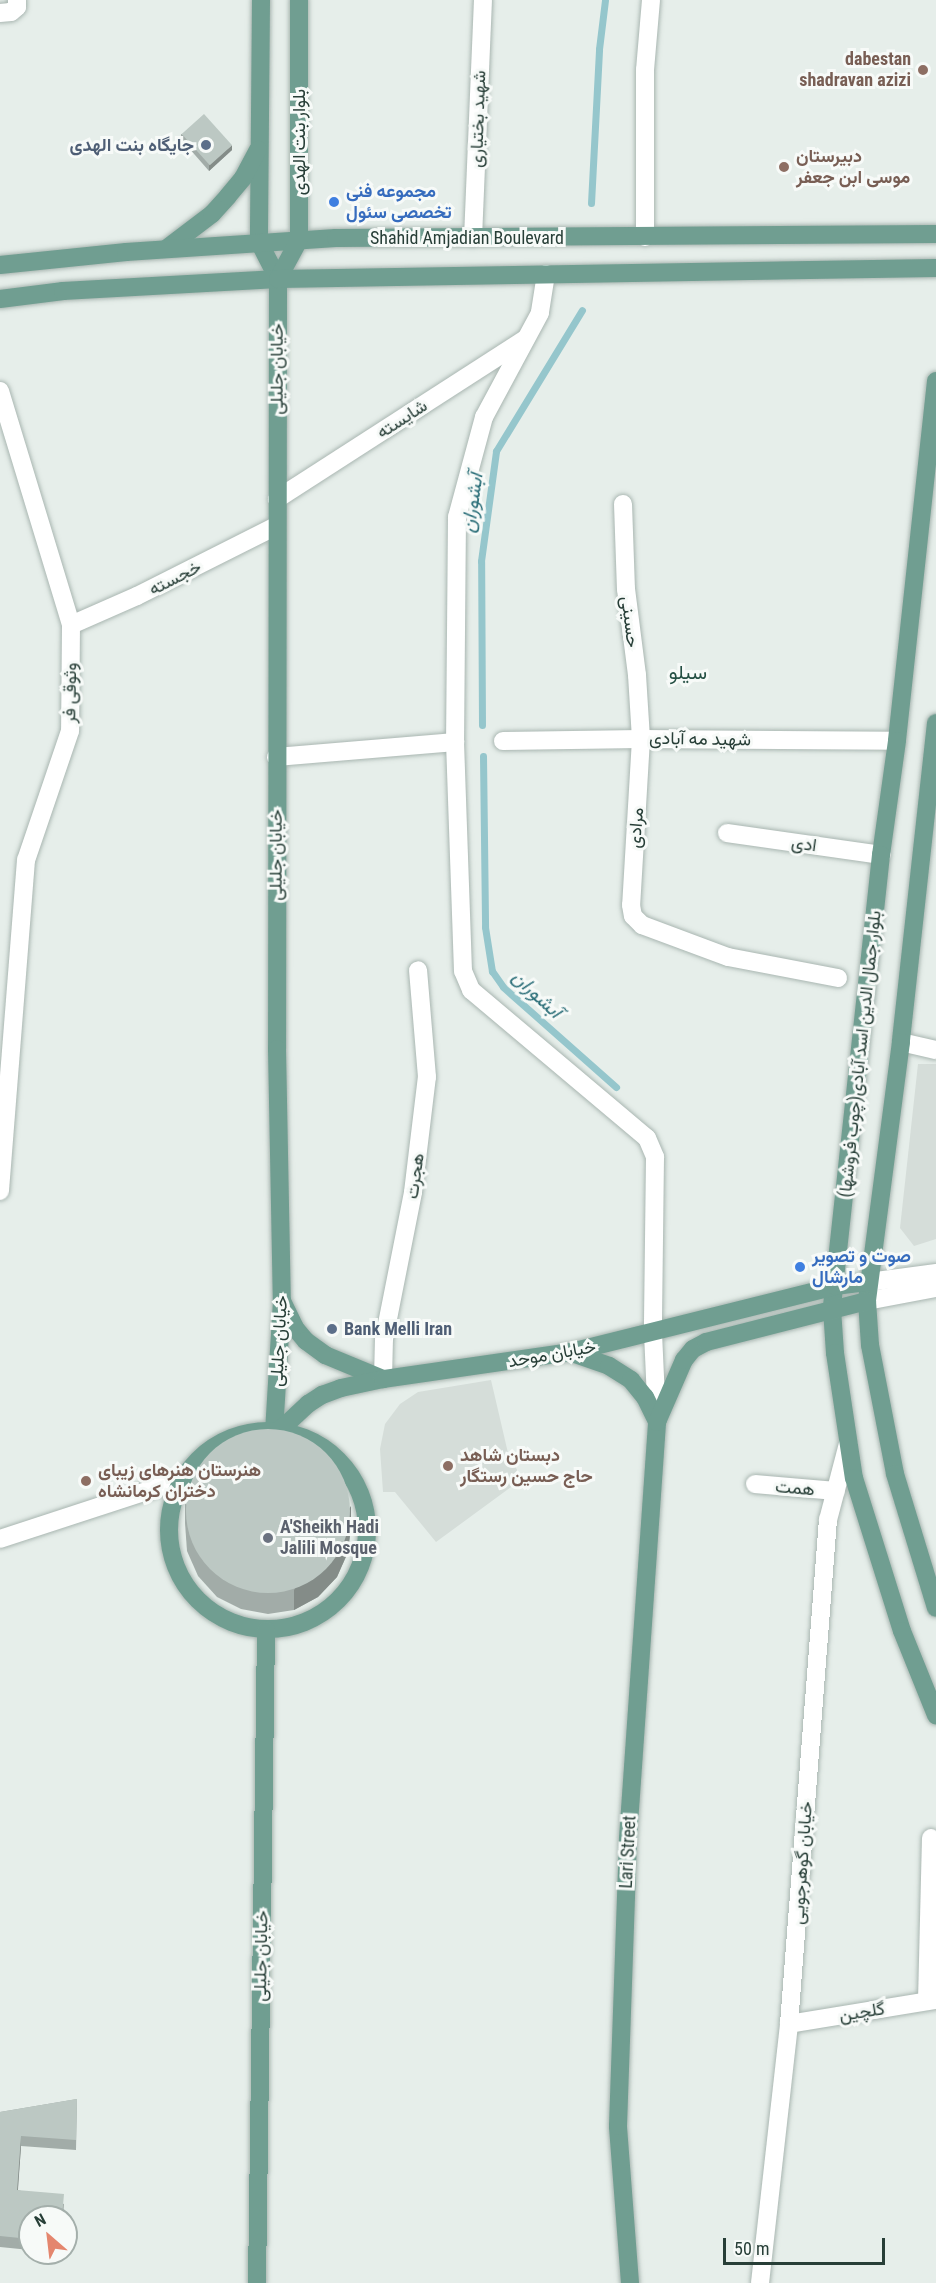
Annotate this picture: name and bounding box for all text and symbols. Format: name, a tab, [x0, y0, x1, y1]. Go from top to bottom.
place label: dabestan shadravan azizi	[799, 49, 911, 92]
marker: dabestan shadravan azizi	[916, 63, 930, 77]
street label: شهید بختیاری	[466, 70, 490, 168]
street label: بلوار بنت الهدی	[288, 89, 310, 195]
place label: جایگاه بنت الهدی	[70, 134, 194, 156]
marker: جایگاه بنت الهدی	[199, 138, 213, 152]
place label: دبیرستان موسی ابن جعفر	[796, 146, 910, 188]
marker: دبیرستان موسی ابن جعفر	[777, 160, 791, 174]
place label: مجموعه فنی تخصصی سئول	[346, 181, 452, 224]
marker: مجموعه فنی تخصصی سئول	[327, 195, 341, 209]
street label: Shahid Amjadian Boulevard	[370, 227, 564, 249]
street label: خیابان جلیلی	[266, 323, 288, 415]
street label: شایسته	[373, 395, 431, 443]
water label: آبشوران	[456, 472, 488, 534]
street label: خجسته	[145, 556, 205, 600]
street label: حسینی	[616, 595, 644, 649]
district label: سیلو	[669, 660, 707, 684]
street label: وثوقی فر	[59, 662, 81, 724]
street label: شهید مه آبادی	[649, 727, 751, 751]
street label: مرادی	[624, 807, 648, 849]
street label: خیابان جلیلی	[265, 809, 287, 901]
street label: ادی	[790, 832, 818, 856]
street label: بلوار جمال الدین اسد آبادی(چوب فروشها)	[834, 910, 886, 1198]
water label: آبشوران	[507, 965, 567, 1023]
street label: هجرت	[401, 1152, 429, 1200]
place label: صوت و تصویر مارشال	[812, 1246, 911, 1288]
marker: صوت و تصویر مارشال	[793, 1260, 807, 1274]
street label: خیابان جلیلی	[266, 1295, 292, 1387]
place label: Bank Melli Iran	[344, 1318, 452, 1340]
marker: Bank Melli Iran	[325, 1322, 339, 1336]
street label: خیابان موحد	[506, 1336, 598, 1372]
place label: دبستان شاهد حاج حسین رستگار	[460, 1445, 593, 1488]
marker: دبستان شاهد حاج حسین رستگار	[441, 1459, 455, 1473]
place label: هنرستان هنرهای زیبای دختران کرمانشاه	[98, 1460, 261, 1502]
marker: هنرستان هنرهای زیبای دختران کرمانشاه	[79, 1474, 93, 1488]
street label: همت	[774, 1476, 816, 1500]
place label: A'Sheikh Hadi Jalili Mosque	[280, 1517, 379, 1559]
marker: A'Sheikh Hadi Jalili Mosque	[261, 1531, 275, 1545]
street label: خیابان گوهرجویی	[787, 1801, 817, 1925]
street label: Lari Street	[615, 1815, 641, 1889]
street label: خیابان جلیلی	[249, 1910, 273, 2002]
street label: گلچین	[838, 1998, 886, 2026]
north arrow	[18, 2205, 78, 2265]
text: N	[31, 2210, 49, 2231]
scale bar	[726, 2226, 888, 2264]
text: 50 m	[734, 2238, 769, 2259]

